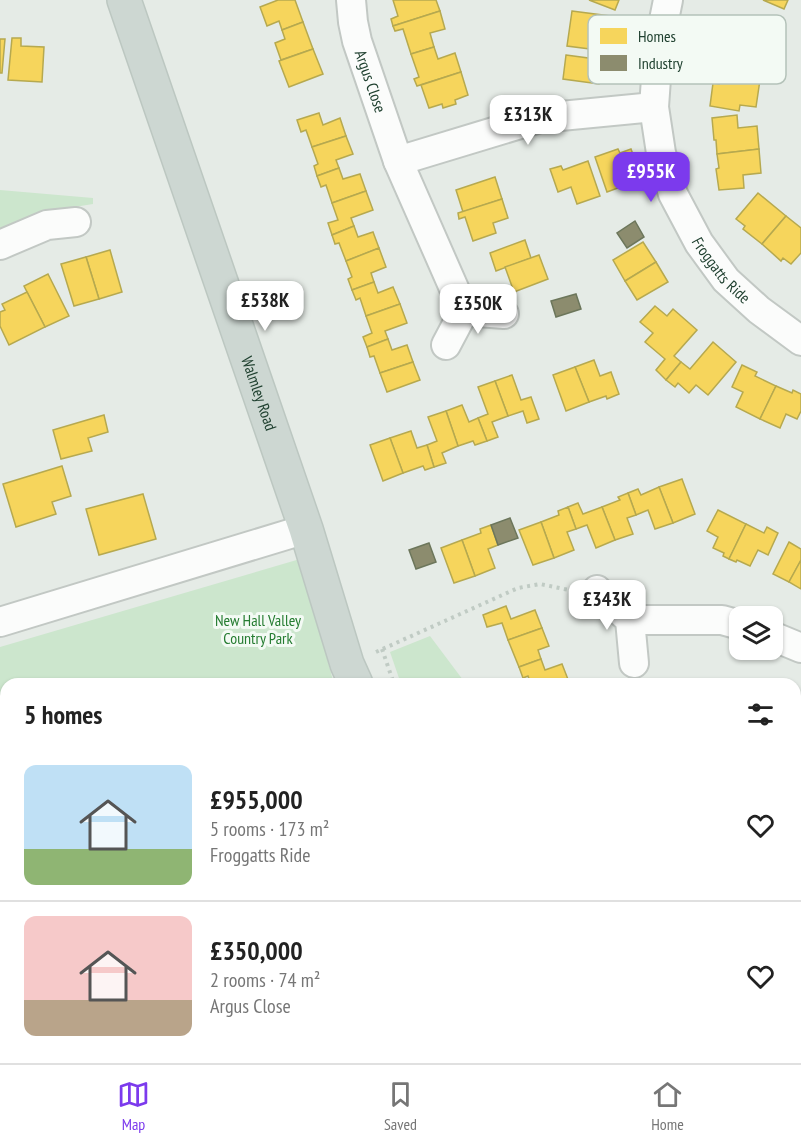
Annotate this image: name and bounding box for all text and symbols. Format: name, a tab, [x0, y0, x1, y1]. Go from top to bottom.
legend	[588, 15, 786, 84]
text: Homes	[638, 26, 676, 46]
street label: Argus Close	[351, 47, 391, 115]
text: Industry	[638, 53, 683, 73]
pin: £313K	[486, 95, 570, 146]
text: £313K	[504, 101, 552, 127]
pin: £955K	[609, 152, 693, 203]
text: £955K	[627, 158, 675, 184]
street label: Froggatts Ride	[688, 234, 755, 307]
pin: £538K	[223, 281, 307, 332]
pin: £350K	[436, 284, 520, 335]
text: £538K	[241, 287, 289, 313]
text: £350K	[454, 290, 502, 316]
street label: Walmley Road	[237, 354, 281, 433]
pin: £343K	[565, 580, 649, 631]
text: £343K	[583, 586, 631, 612]
map controls	[729, 606, 783, 660]
button: layers	[729, 606, 783, 660]
park label: New Hall Valley Country Park	[215, 610, 301, 648]
text: 5 homes	[24, 698, 102, 731]
icon: filters	[744, 698, 777, 731]
text: £955,000	[210, 783, 303, 816]
icon: home	[72, 789, 144, 861]
icon: heart	[744, 809, 777, 842]
text: 5 rooms · 173 m²	[210, 816, 329, 842]
text: Froggatts Ride	[210, 842, 311, 868]
text: £350,000	[210, 934, 303, 967]
icon: home	[72, 940, 144, 1012]
icon: heart	[744, 960, 777, 993]
text: 2 rooms · 74 m²	[210, 967, 320, 993]
text: Argus Close	[210, 993, 291, 1019]
tab: Map	[117, 1078, 150, 1134]
tab: Saved	[384, 1078, 417, 1134]
tab: Home	[651, 1078, 684, 1134]

